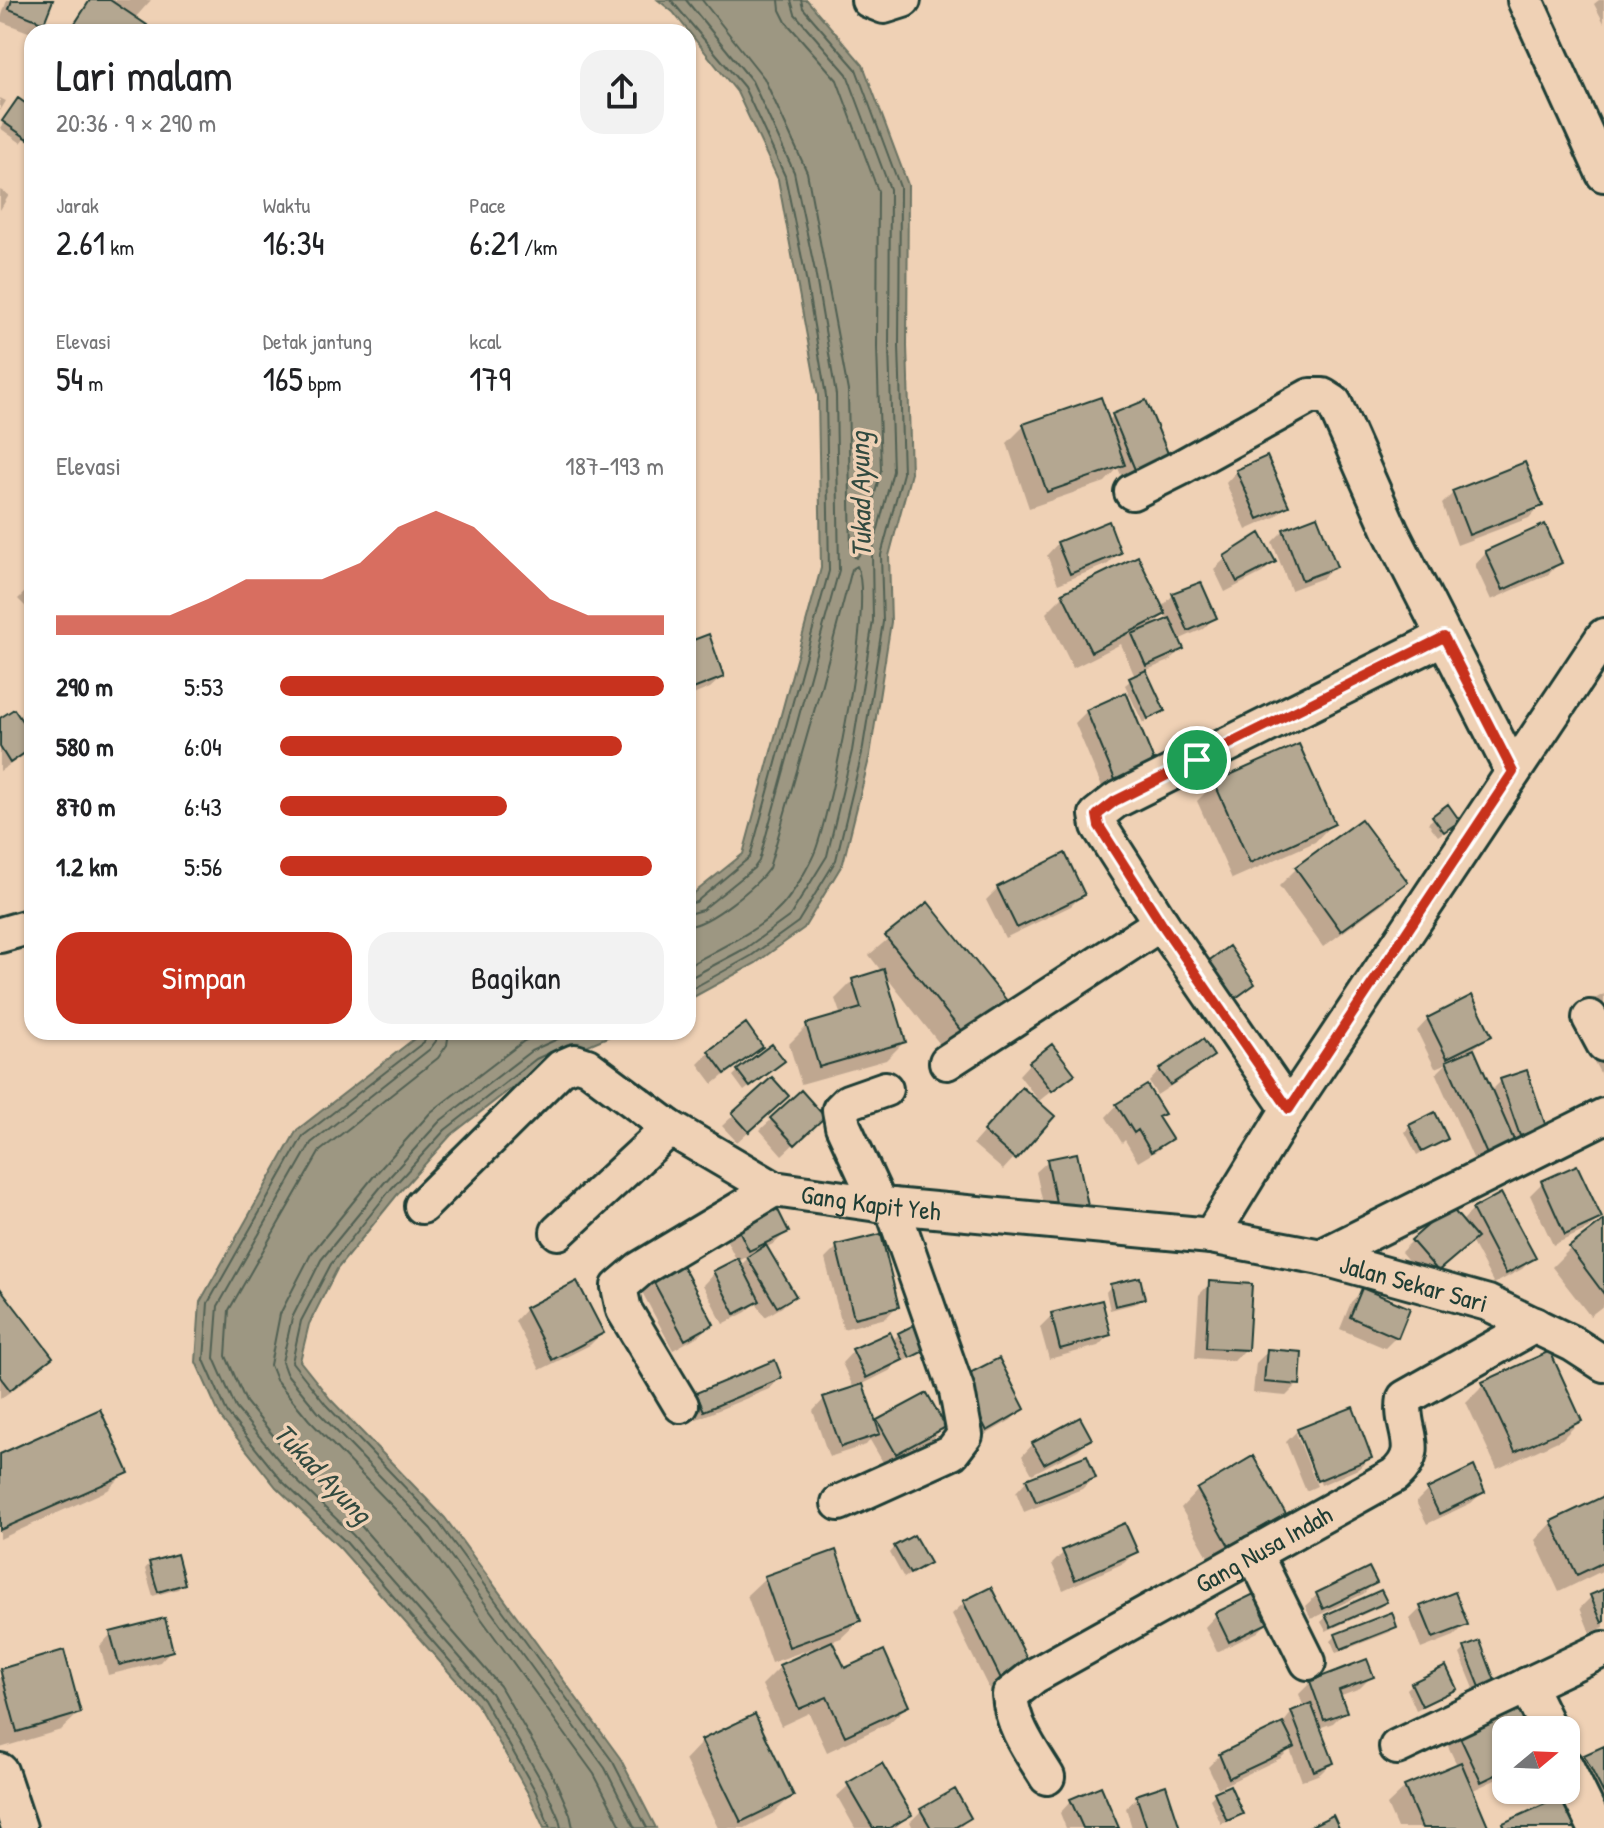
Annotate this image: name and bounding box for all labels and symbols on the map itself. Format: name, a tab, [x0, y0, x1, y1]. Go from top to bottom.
water label: Tukad Ayung	[840, 430, 880, 558]
pin	[1163, 726, 1231, 794]
street label: Gang Kapit Yeh	[799, 1176, 943, 1228]
street label: Jalan Sekar Sari	[1336, 1246, 1492, 1320]
water label: Tukad Ayung	[266, 1414, 382, 1533]
street label: Gang Nusa Indah	[1189, 1496, 1338, 1601]
north arrow	[1492, 1716, 1580, 1804]

